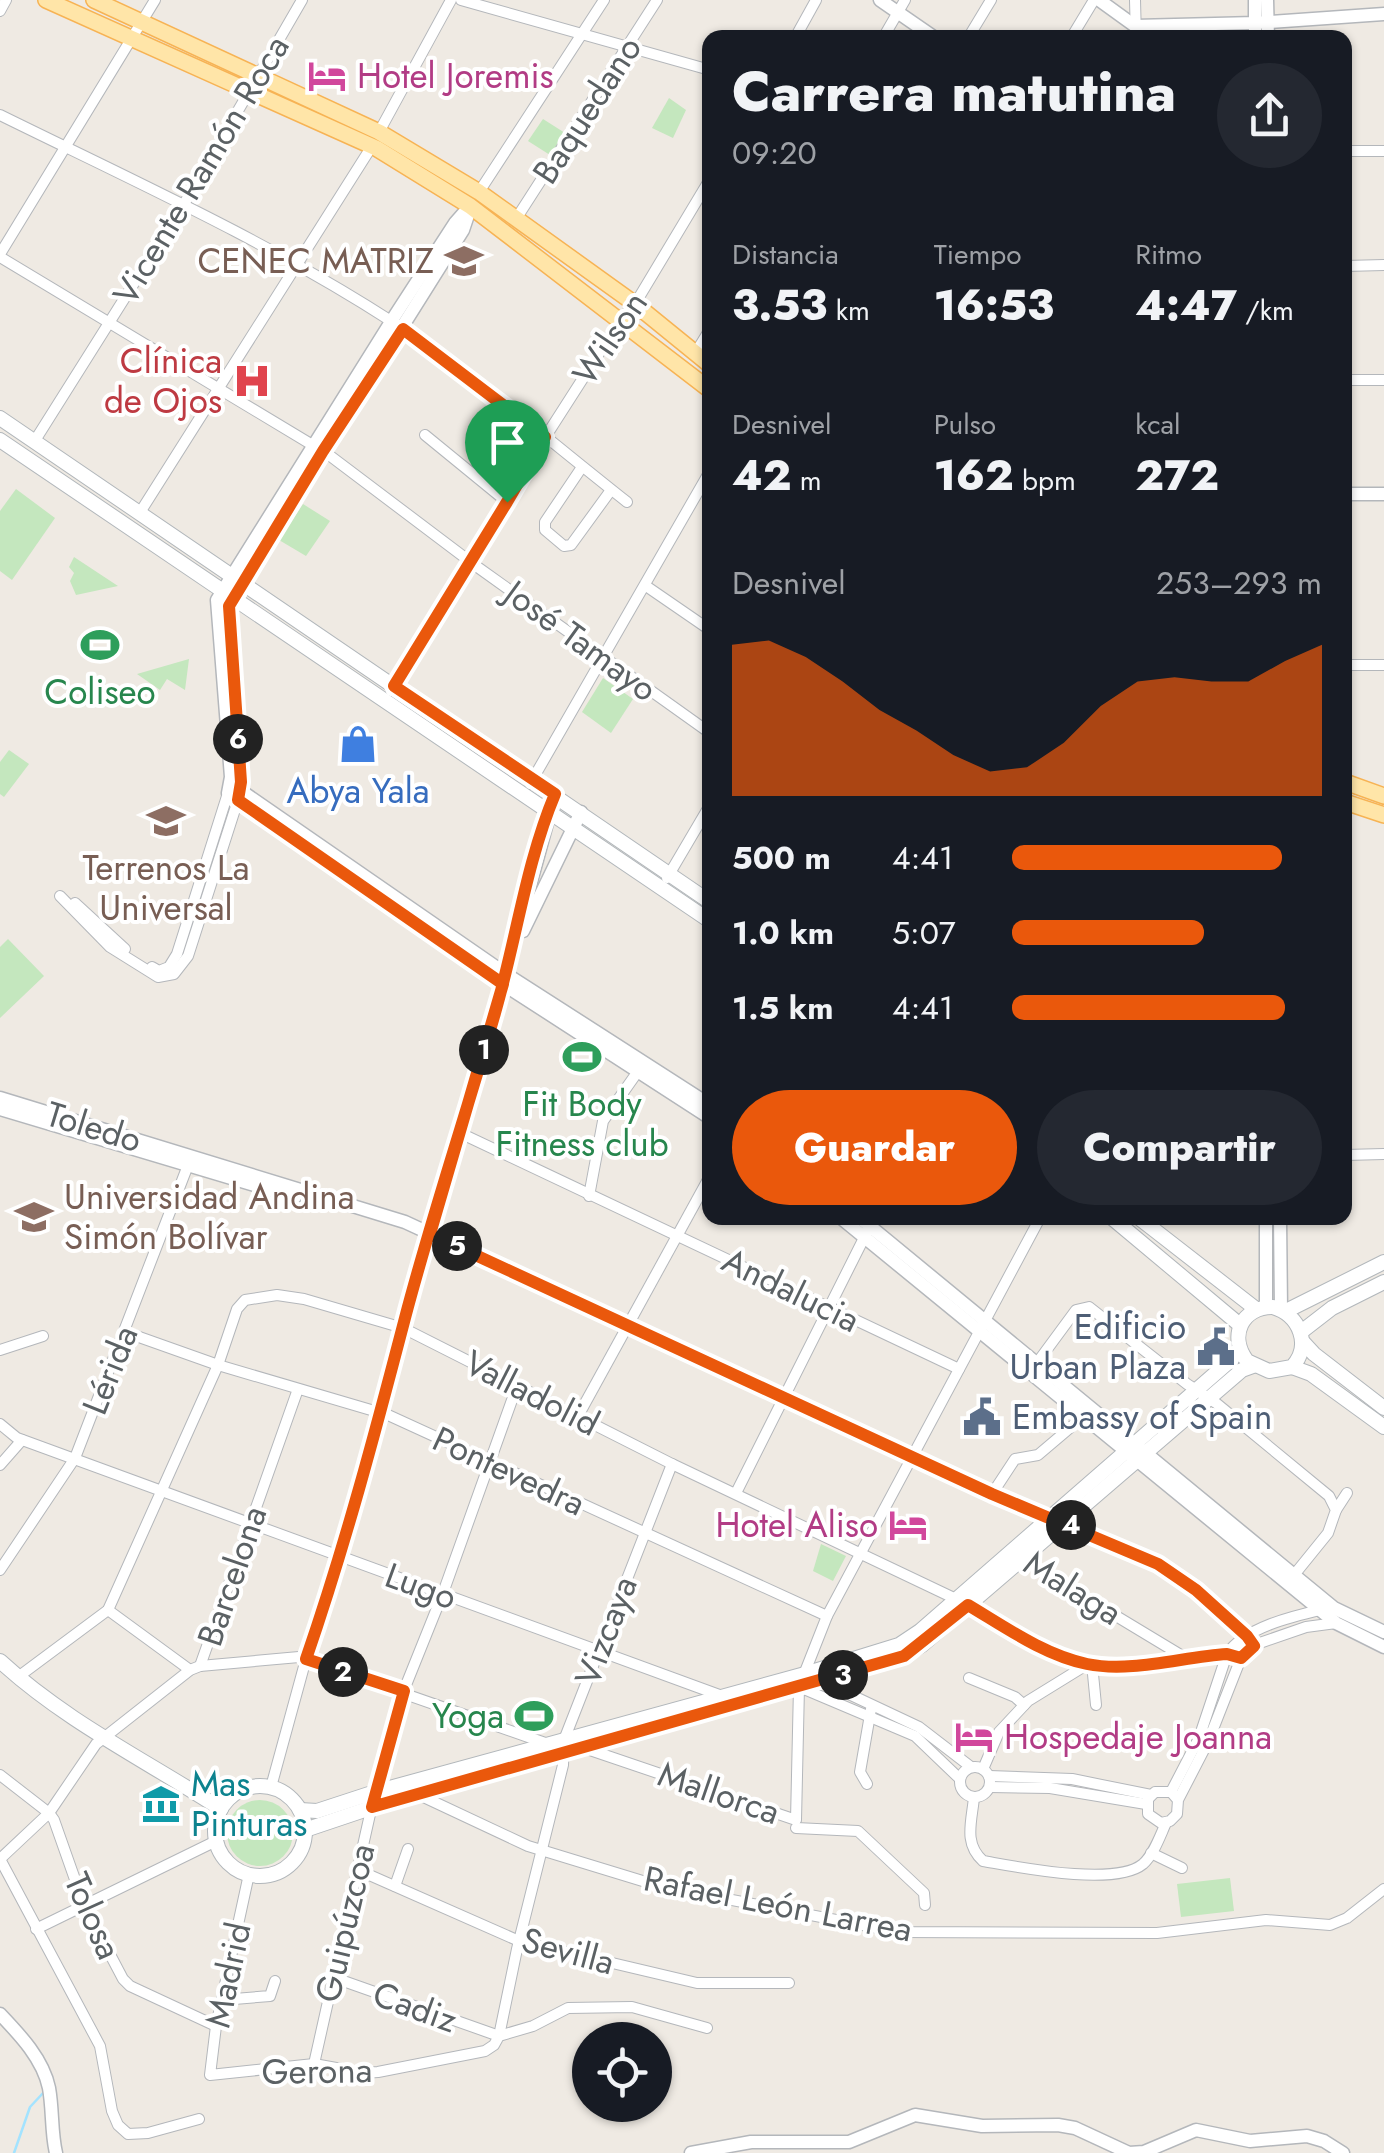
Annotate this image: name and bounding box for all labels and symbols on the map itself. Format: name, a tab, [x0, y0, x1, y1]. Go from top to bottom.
street label: Vicente Ramón Roca	[101, 26, 301, 314]
street label: Baquedano	[521, 26, 653, 194]
place label: Hotel Joremis	[357, 51, 554, 101]
hotel icon: Hotel Joremis	[306, 55, 348, 97]
place label: CENEC MATRIZ	[197, 236, 434, 286]
school or university icon: CENEC MATRIZ	[443, 240, 485, 282]
street label: Wilson	[560, 281, 660, 395]
place label: Clínica de Ojos	[104, 336, 222, 426]
hospital icon: Clínica de Ojos	[231, 360, 273, 402]
pin	[465, 400, 550, 503]
street label: José Tamayo	[491, 566, 668, 713]
sports icon: Coliseo	[79, 624, 121, 666]
place label: Coliseo	[44, 667, 156, 717]
pin: 6	[213, 714, 263, 764]
shop icon: Abya Yala	[337, 723, 379, 765]
place label: Abya Yala	[286, 766, 430, 816]
school or university icon: Terrenos La Universal	[145, 800, 187, 842]
place label: Terrenos La Universal	[83, 843, 250, 933]
pin: 1	[459, 1025, 509, 1075]
sports icon: Fit Body Fitness club	[561, 1036, 603, 1078]
place label: Fit Body Fitness club	[495, 1079, 669, 1169]
street label: Toledo	[40, 1089, 148, 1165]
place label: Universidad Andina Simón Bolívar	[64, 1172, 354, 1262]
school or university icon: Universidad Andina Simón Bolívar	[13, 1196, 55, 1238]
pin: 5	[432, 1221, 482, 1271]
street label: Andalucia	[714, 1235, 868, 1345]
place label: Edificio Urban Plaza	[1009, 1302, 1186, 1392]
street label: Lérida	[70, 1318, 150, 1422]
public building icon: Edificio Urban Plaza	[1195, 1326, 1237, 1368]
street label: Valladolid	[456, 1338, 608, 1448]
place label: Embassy of Spain	[1012, 1392, 1272, 1442]
public building icon: Embassy of Spain	[961, 1396, 1003, 1438]
street label: Pontevedra	[424, 1414, 594, 1528]
street label: Barcelona	[185, 1499, 279, 1653]
place label: Hotel Aliso	[715, 1500, 878, 1550]
pin: 4	[1046, 1500, 1096, 1550]
hotel icon: Hotel Aliso	[887, 1504, 929, 1546]
street label: Malaga	[1014, 1538, 1132, 1638]
street label: Lugo	[378, 1550, 464, 1622]
street label: Vizcaya	[562, 1569, 650, 1693]
pin: 2	[318, 1647, 368, 1697]
pin: 3	[818, 1650, 868, 1700]
place label: Yoga	[432, 1691, 504, 1741]
sports icon: Yoga	[513, 1695, 555, 1737]
place label: Hospedaje Joanna	[1004, 1712, 1272, 1762]
hotel icon: Hospedaje Joanna	[953, 1716, 995, 1758]
street label: Mallorca	[652, 1749, 786, 1837]
place label: Mas Pinturas	[191, 1759, 307, 1849]
museum icon: Mas Pinturas	[140, 1783, 182, 1825]
street label: Guipúzcoa	[303, 1839, 387, 2007]
street label: Rafael León Larrea	[639, 1853, 917, 1955]
street label: Tolosa	[52, 1865, 134, 1967]
street label: Sevilla	[516, 1915, 620, 1987]
street label: Madrid	[193, 1918, 263, 2032]
street label: Cadiz	[366, 1969, 464, 2045]
street label: Gerona	[261, 2045, 373, 2097]

